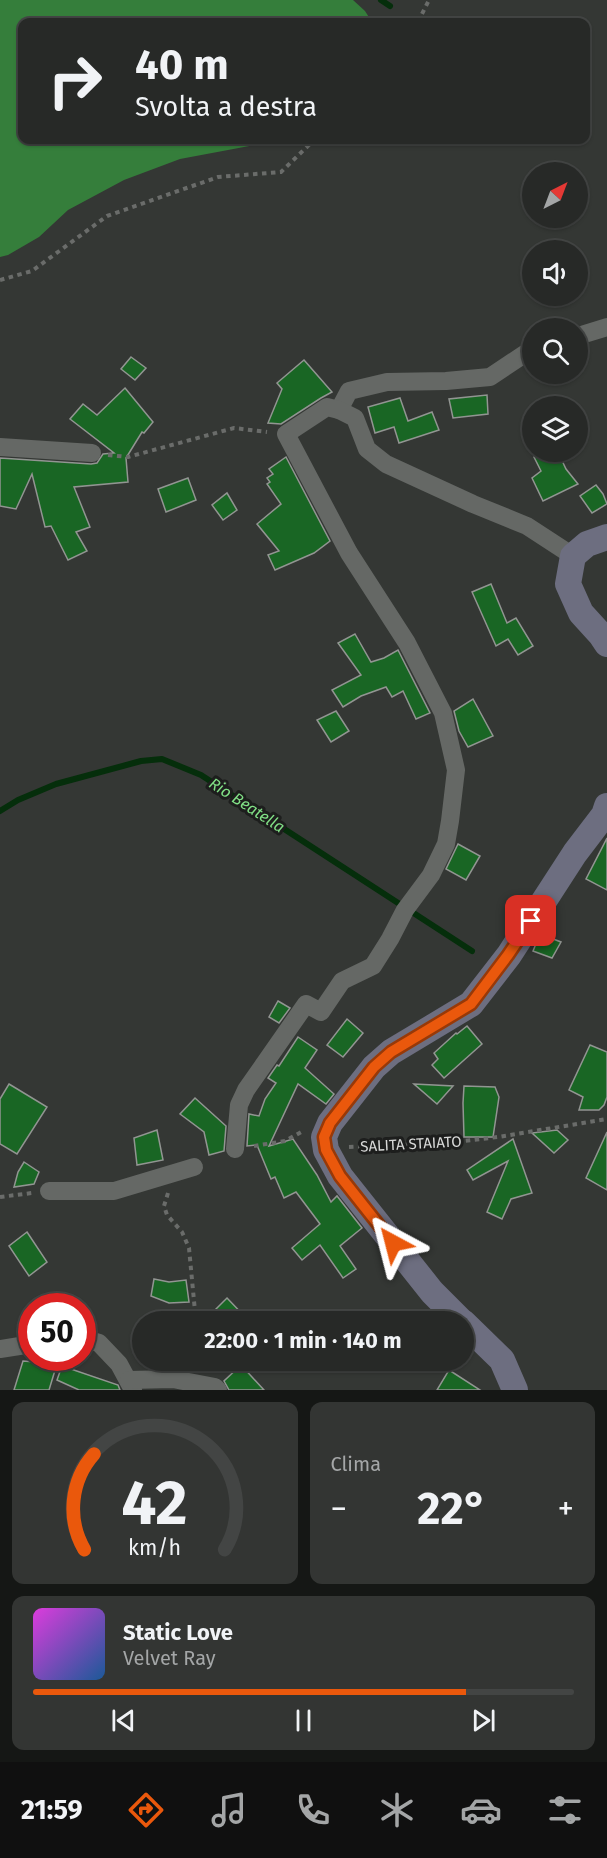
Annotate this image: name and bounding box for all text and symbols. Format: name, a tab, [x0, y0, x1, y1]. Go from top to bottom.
text: 40 m	[135, 40, 229, 90]
icon: right	[36, 42, 114, 120]
text: Svolta a destra	[135, 91, 317, 123]
north arrow	[522, 162, 588, 228]
map controls	[522, 162, 588, 462]
button: sound	[522, 240, 588, 306]
button: search	[522, 318, 588, 384]
button: layers	[522, 396, 588, 462]
water label: Rio Beatella	[206, 774, 288, 836]
pin	[505, 895, 556, 946]
icon: arrive	[514, 904, 547, 937]
street label: SALITA STAIATO	[360, 1132, 462, 1156]
position arrow	[361, 1211, 425, 1275]
speed limit sign: 50	[18, 1293, 96, 1371]
text: 22:00 · 1 min · 140 m	[204, 1327, 402, 1354]
text: Clima	[331, 1452, 381, 1476]
text: 42	[122, 1466, 188, 1541]
text: 22°	[417, 1482, 487, 1536]
text: −	[331, 1489, 347, 1529]
text: +	[558, 1489, 574, 1529]
text: km/h	[128, 1535, 181, 1561]
text: Static Love	[123, 1619, 233, 1646]
text: Velvet Ray	[123, 1646, 216, 1670]
icon: previous	[107, 1704, 140, 1737]
icon: pause	[287, 1704, 320, 1737]
icon: next	[467, 1704, 500, 1737]
icon: directions	[125, 1789, 167, 1831]
icon: music	[208, 1789, 250, 1831]
icon: phone	[292, 1789, 334, 1831]
icon: climate	[376, 1789, 418, 1831]
icon: car	[460, 1789, 502, 1831]
icon: filters	[544, 1789, 586, 1831]
text: 21:59	[21, 1794, 83, 1826]

